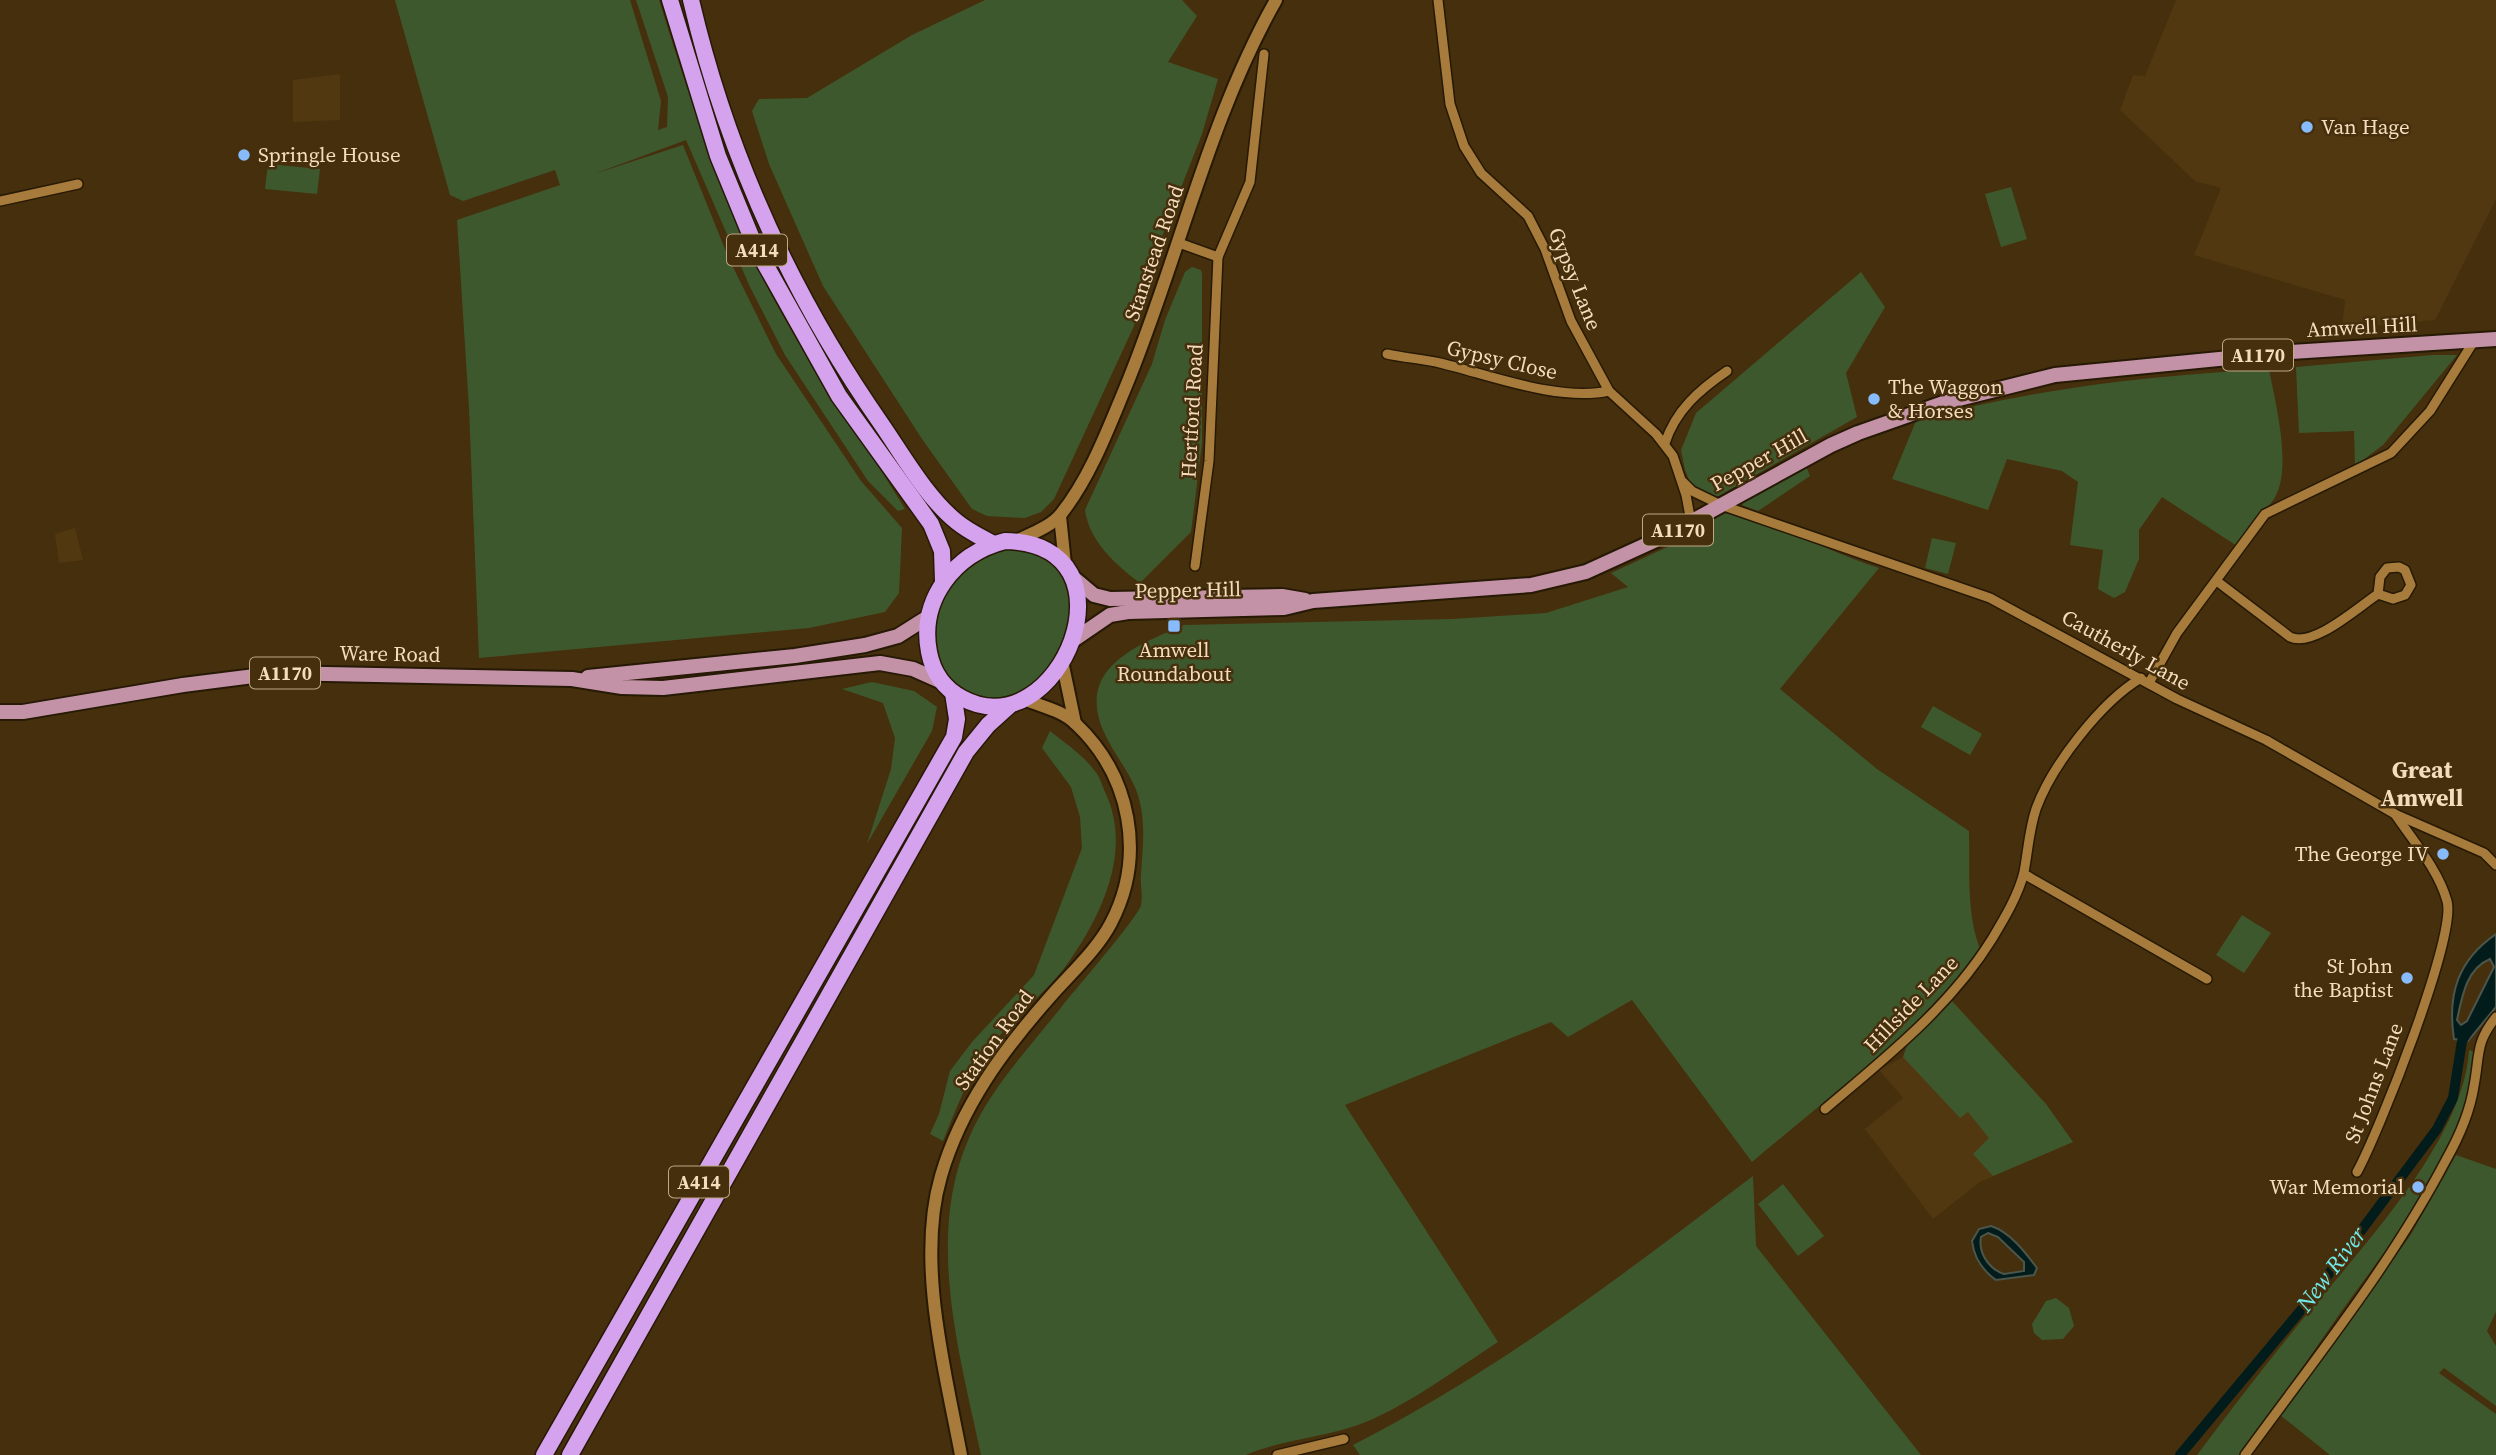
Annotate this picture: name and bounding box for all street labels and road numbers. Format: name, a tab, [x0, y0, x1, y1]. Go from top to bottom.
street label: Stanstead Road	[1117, 181, 1190, 325]
street label: Gypsy Lane	[1542, 223, 1609, 335]
road number: A414	[727, 234, 787, 266]
street label: Amwell Hill	[2306, 309, 2418, 344]
street label: Gypsy Close	[1444, 333, 1560, 386]
road number: A1170	[2223, 340, 2293, 370]
street label: Hertford Road	[1173, 343, 1210, 479]
street label: Pepper Hill	[1705, 421, 1812, 498]
road number: A1170	[1643, 514, 1713, 545]
street label: Pepper Hill	[1134, 574, 1242, 605]
street label: Cautherly Lane	[2057, 602, 2196, 697]
street label: Ware Road	[339, 638, 441, 669]
road number: A1170	[250, 658, 320, 688]
street label: Hillside Lane	[1857, 949, 1964, 1059]
street label: Station Road	[947, 983, 1040, 1096]
street label: St Johns Lane	[2337, 1018, 2410, 1147]
road number: A414	[669, 1166, 729, 1198]

